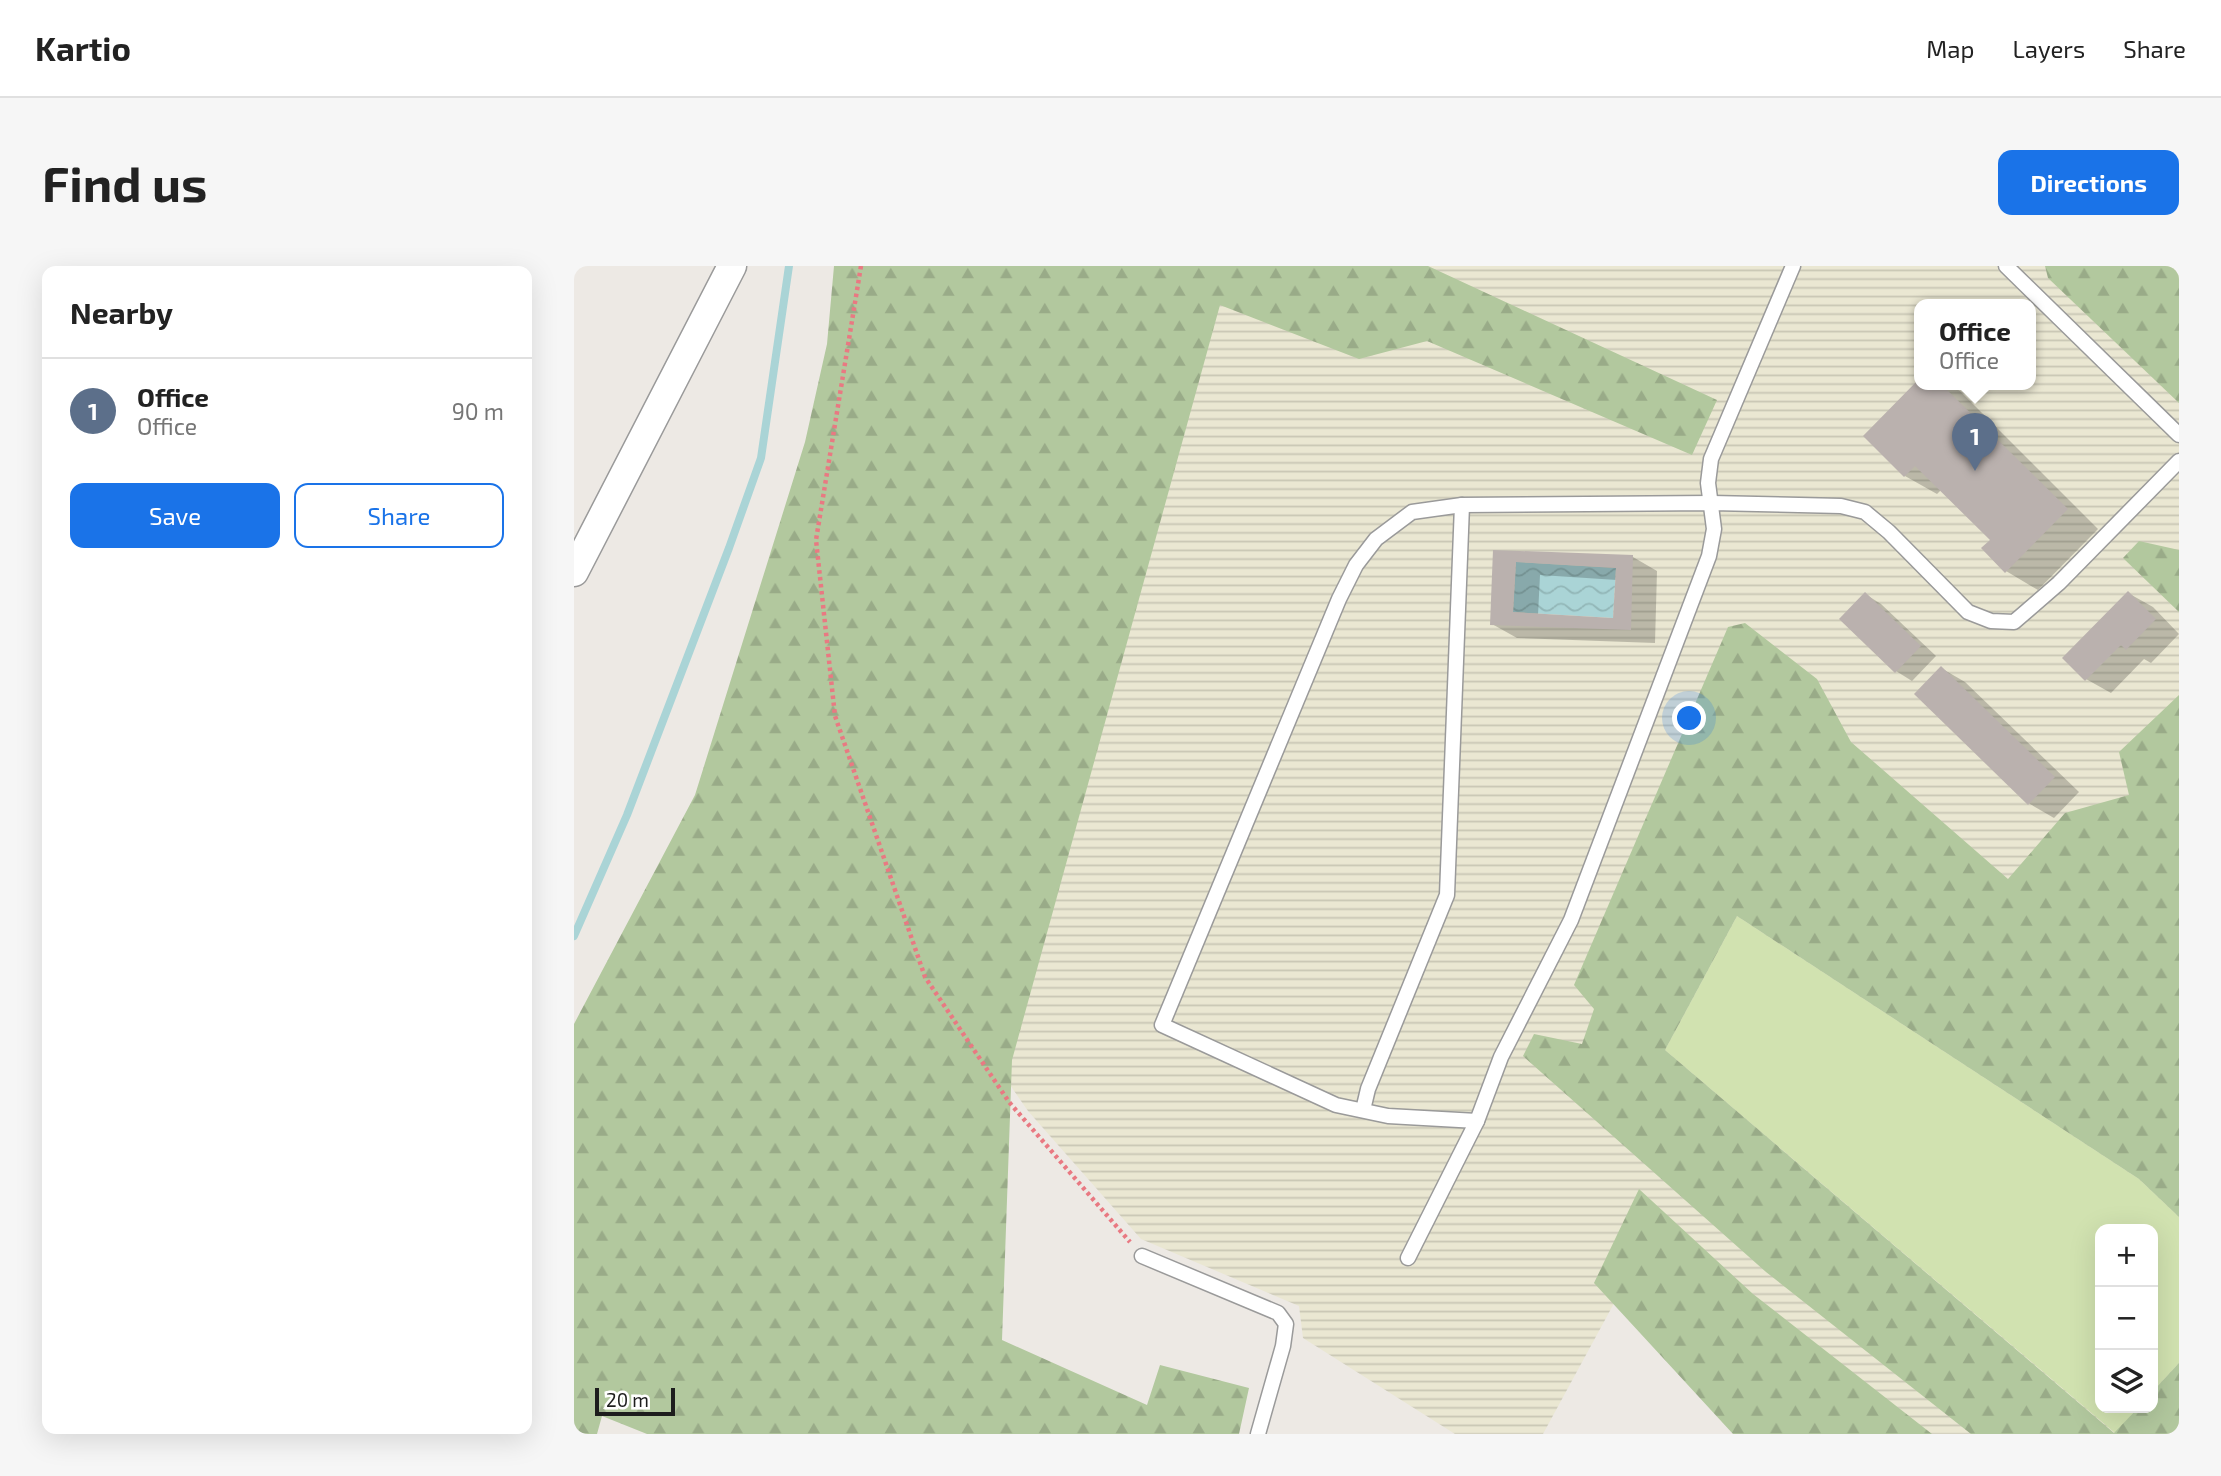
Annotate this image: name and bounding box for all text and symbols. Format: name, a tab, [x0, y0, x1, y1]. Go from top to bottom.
text: Kartio	[35, 28, 131, 68]
text: Map	[1926, 34, 1974, 63]
text: Layers	[2012, 34, 2085, 63]
text: Share	[2123, 34, 2186, 63]
button: Directions	[1998, 150, 2179, 215]
text: Find us	[42, 153, 207, 212]
text: Nearby	[70, 294, 173, 330]
popup	[1914, 299, 2036, 390]
text: Office	[1939, 315, 2011, 346]
text: Office	[1939, 346, 1999, 374]
text: Office	[137, 381, 209, 412]
text: 1	[88, 397, 98, 425]
text: 90 m	[452, 397, 504, 425]
text: Office	[137, 412, 197, 440]
pin: 1	[1952, 413, 1998, 471]
button: Save	[70, 483, 280, 548]
button: Share	[294, 483, 504, 548]
your location	[1672, 701, 1706, 735]
map controls	[2095, 1224, 2158, 1413]
button: +	[2095, 1224, 2158, 1287]
button: −	[2095, 1287, 2158, 1350]
button: layers	[2095, 1350, 2158, 1413]
scale bar	[595, 1385, 676, 1417]
text: 20 m	[606, 1388, 649, 1411]

